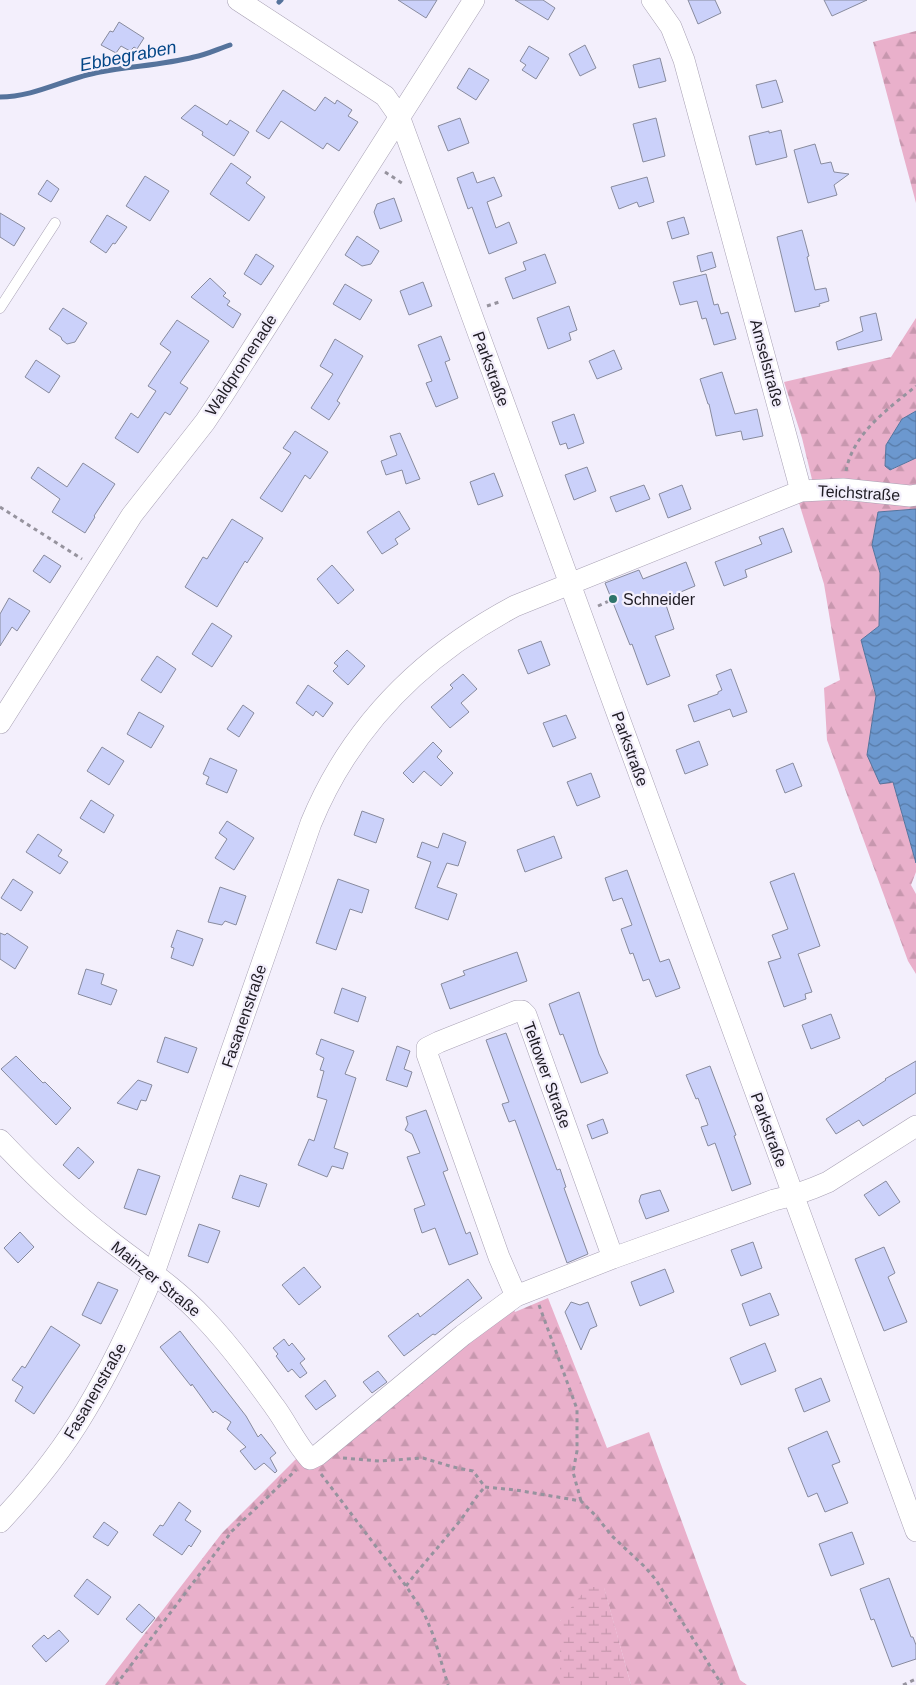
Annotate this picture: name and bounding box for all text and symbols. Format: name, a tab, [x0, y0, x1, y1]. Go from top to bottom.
water label: Ebbegraben	[78, 37, 178, 75]
street label: Waldpromenade	[202, 311, 280, 419]
street label: Amselstraße	[747, 317, 787, 409]
street label: Parkstraße	[470, 329, 512, 409]
street label: Teichstraße	[817, 482, 901, 504]
place label: Schneider	[623, 591, 696, 608]
marker: Schneider	[607, 593, 619, 605]
street label: Parkstraße	[609, 709, 651, 789]
street label: Fasanenstraße	[218, 962, 270, 1070]
street label: Teltower Straße	[520, 1019, 574, 1131]
street label: Parkstraße	[748, 1090, 790, 1170]
street label: Mainzer Straße	[108, 1238, 204, 1320]
street label: Fasanenstraße	[61, 1340, 129, 1442]

